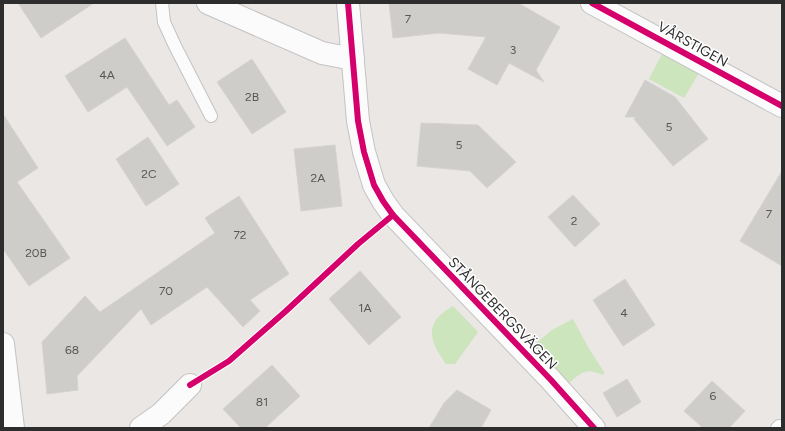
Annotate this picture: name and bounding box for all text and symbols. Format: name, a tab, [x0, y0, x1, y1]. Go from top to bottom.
house number: 7	[405, 12, 412, 26]
street label: VÅRSTIGEN	[655, 18, 731, 71]
house number: 3	[510, 43, 516, 57]
house number: 4A	[99, 68, 115, 82]
house number: 2B	[245, 90, 259, 104]
house number: 5	[666, 120, 673, 134]
house number: 5	[456, 138, 463, 152]
house number: 2C	[141, 167, 157, 181]
house number: 2A	[311, 171, 325, 185]
house number: 7	[766, 207, 773, 221]
house number: 2	[571, 214, 577, 228]
house number: 72	[233, 228, 247, 242]
house number: 20B	[25, 246, 47, 260]
street label: STÅNGEBERGSVÄGEN	[445, 254, 561, 373]
house number: 70	[159, 284, 173, 298]
house number: 1A	[358, 301, 372, 315]
house number: 4	[620, 306, 628, 320]
house number: 68	[65, 343, 79, 357]
house number: 6	[710, 389, 717, 403]
house number: 81	[256, 395, 268, 409]

